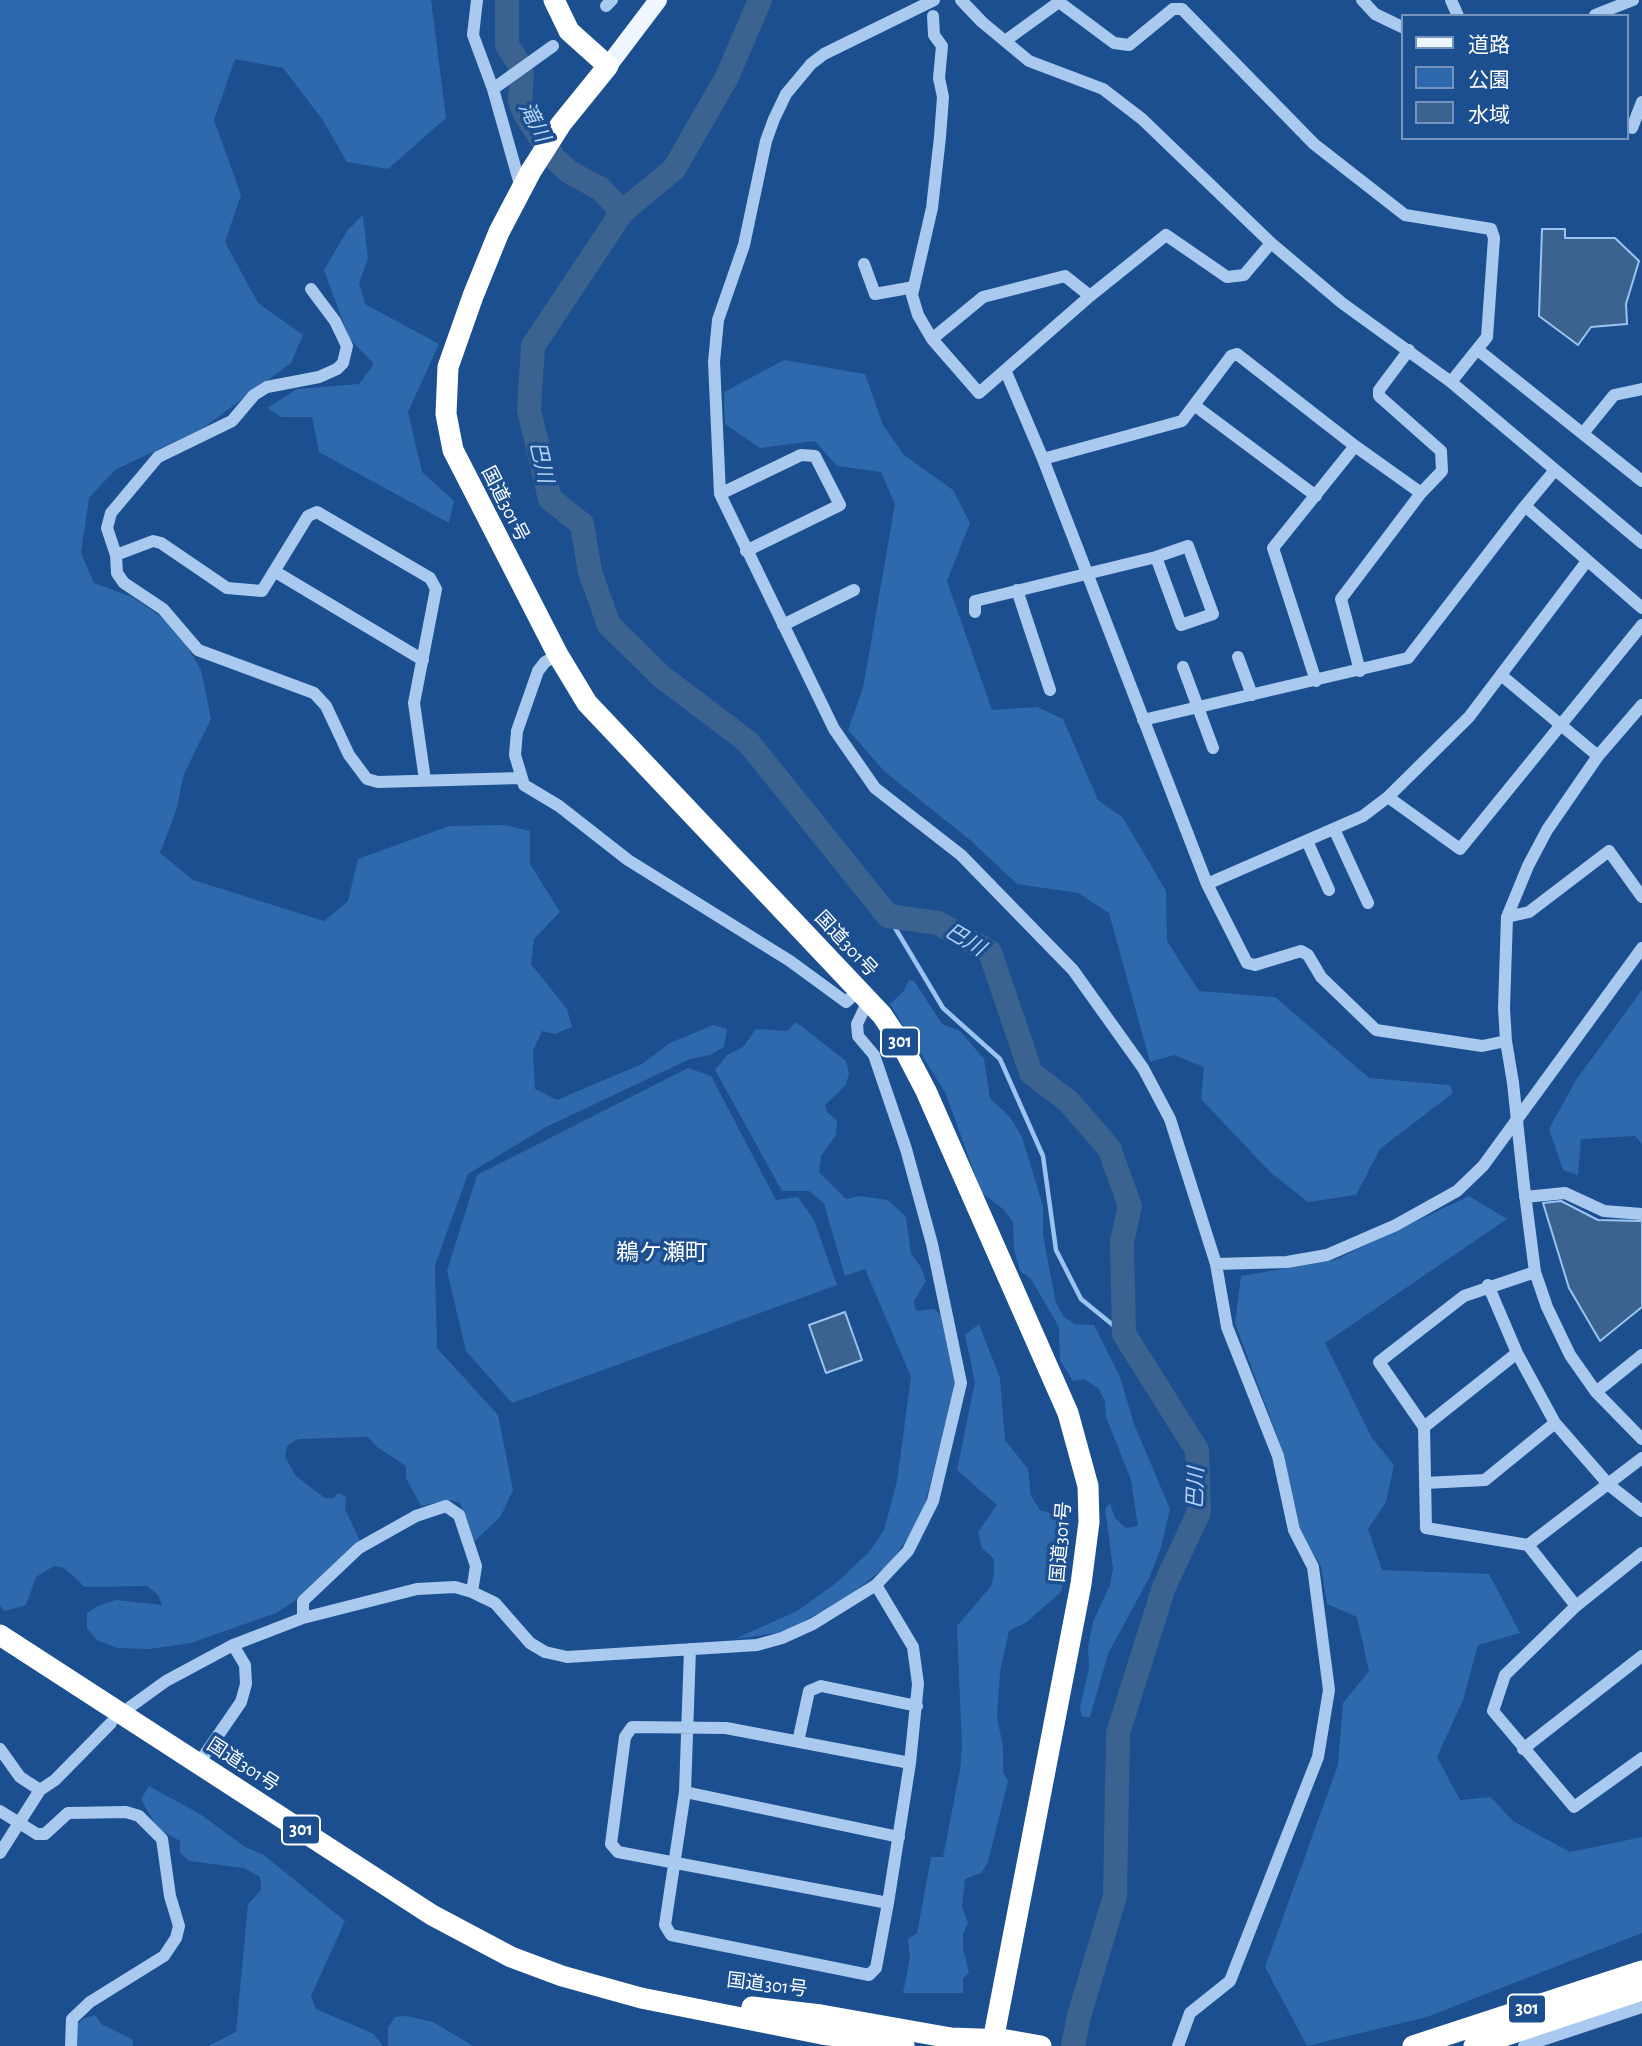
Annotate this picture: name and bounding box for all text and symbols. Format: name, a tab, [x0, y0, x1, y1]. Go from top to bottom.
legend	[1400, 14, 1628, 140]
text: 道路	[1468, 35, 1510, 56]
text: 公園	[1468, 70, 1510, 91]
water label: 滝川	[513, 98, 555, 146]
text: 水域	[1468, 105, 1510, 126]
water label: 巴川	[524, 439, 558, 485]
street label: 国道301号	[476, 463, 534, 545]
street label: 国道301号	[810, 906, 882, 982]
water label: 巴川	[941, 918, 989, 962]
road number: 301	[881, 1028, 919, 1056]
district label: 鵜ケ瀬町	[616, 1239, 708, 1267]
water label: 巴川	[1183, 1467, 1209, 1509]
street label: 国道301号	[1046, 1500, 1076, 1584]
street label: 国道301号	[203, 1733, 283, 1797]
road number: 301	[282, 1816, 320, 1844]
street label: 国道301号	[725, 1969, 809, 2001]
road number: 301	[1508, 1994, 1546, 2024]

